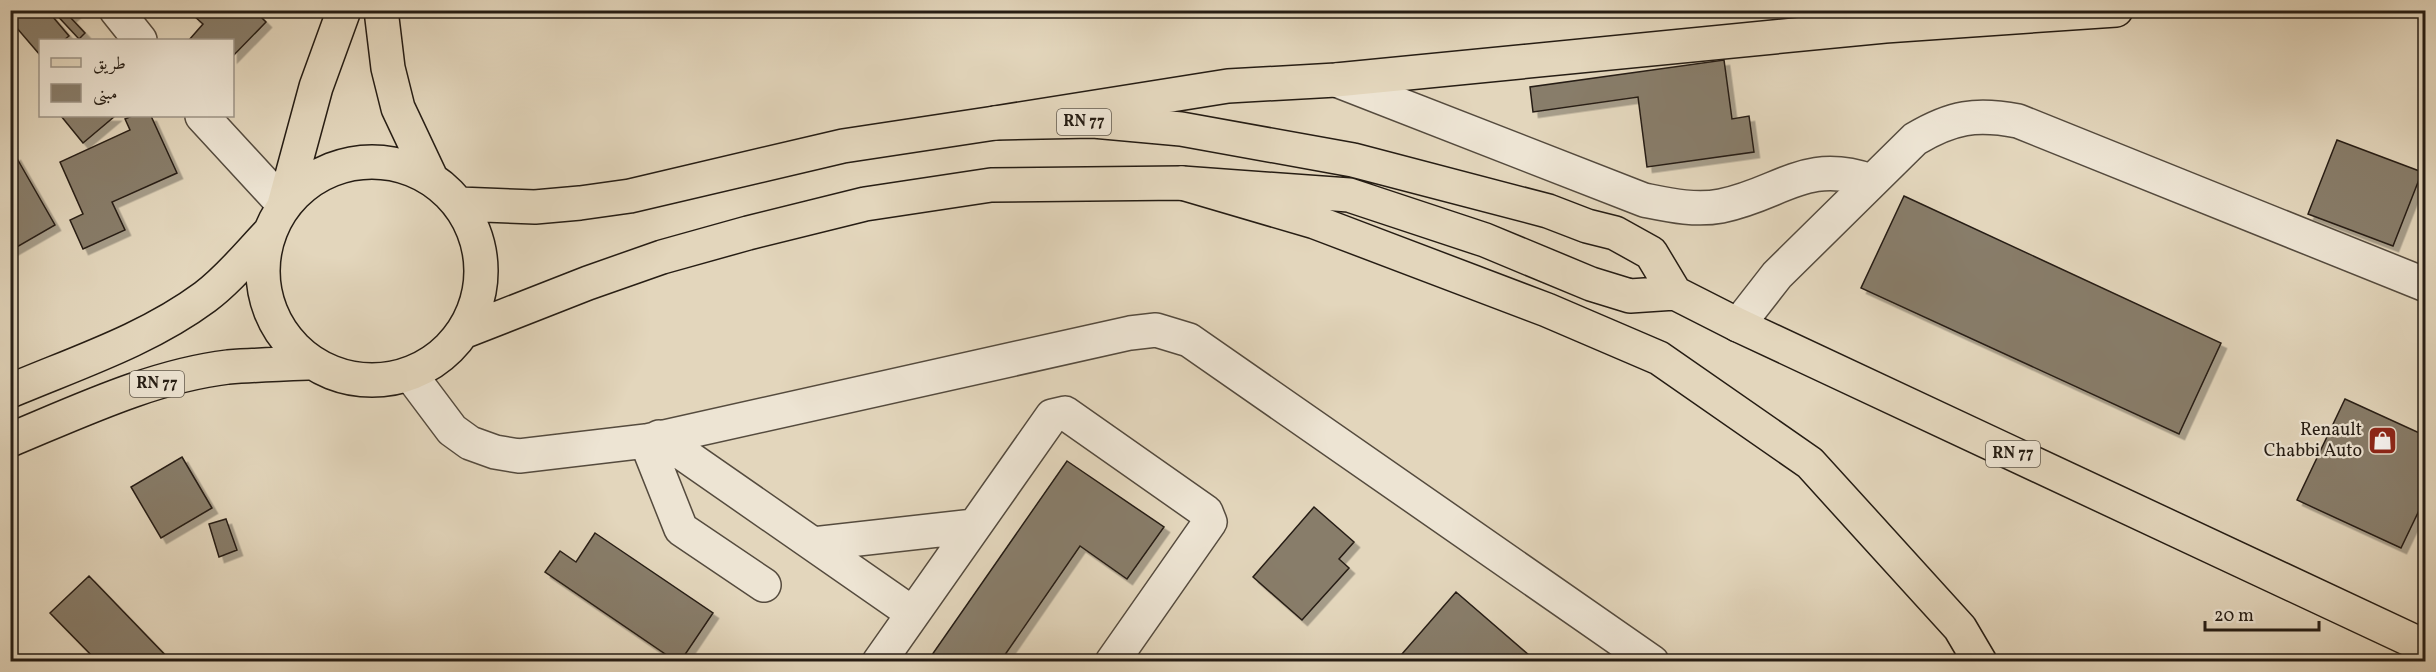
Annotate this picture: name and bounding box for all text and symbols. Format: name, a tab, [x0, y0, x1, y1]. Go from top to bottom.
legend	[39, 39, 234, 117]
text: طريق	[93, 52, 126, 77]
text: مبنى	[93, 82, 118, 107]
road number: RN 77	[1057, 109, 1111, 135]
road number: RN 77	[130, 371, 184, 397]
place label: Renault Chabbi Auto	[2264, 418, 2362, 464]
shop icon: Renault Chabbi Auto	[2367, 424, 2399, 456]
road number: RN 77	[1986, 441, 2040, 467]
scale bar	[2205, 594, 2319, 632]
text: 20 m	[2214, 604, 2254, 629]

